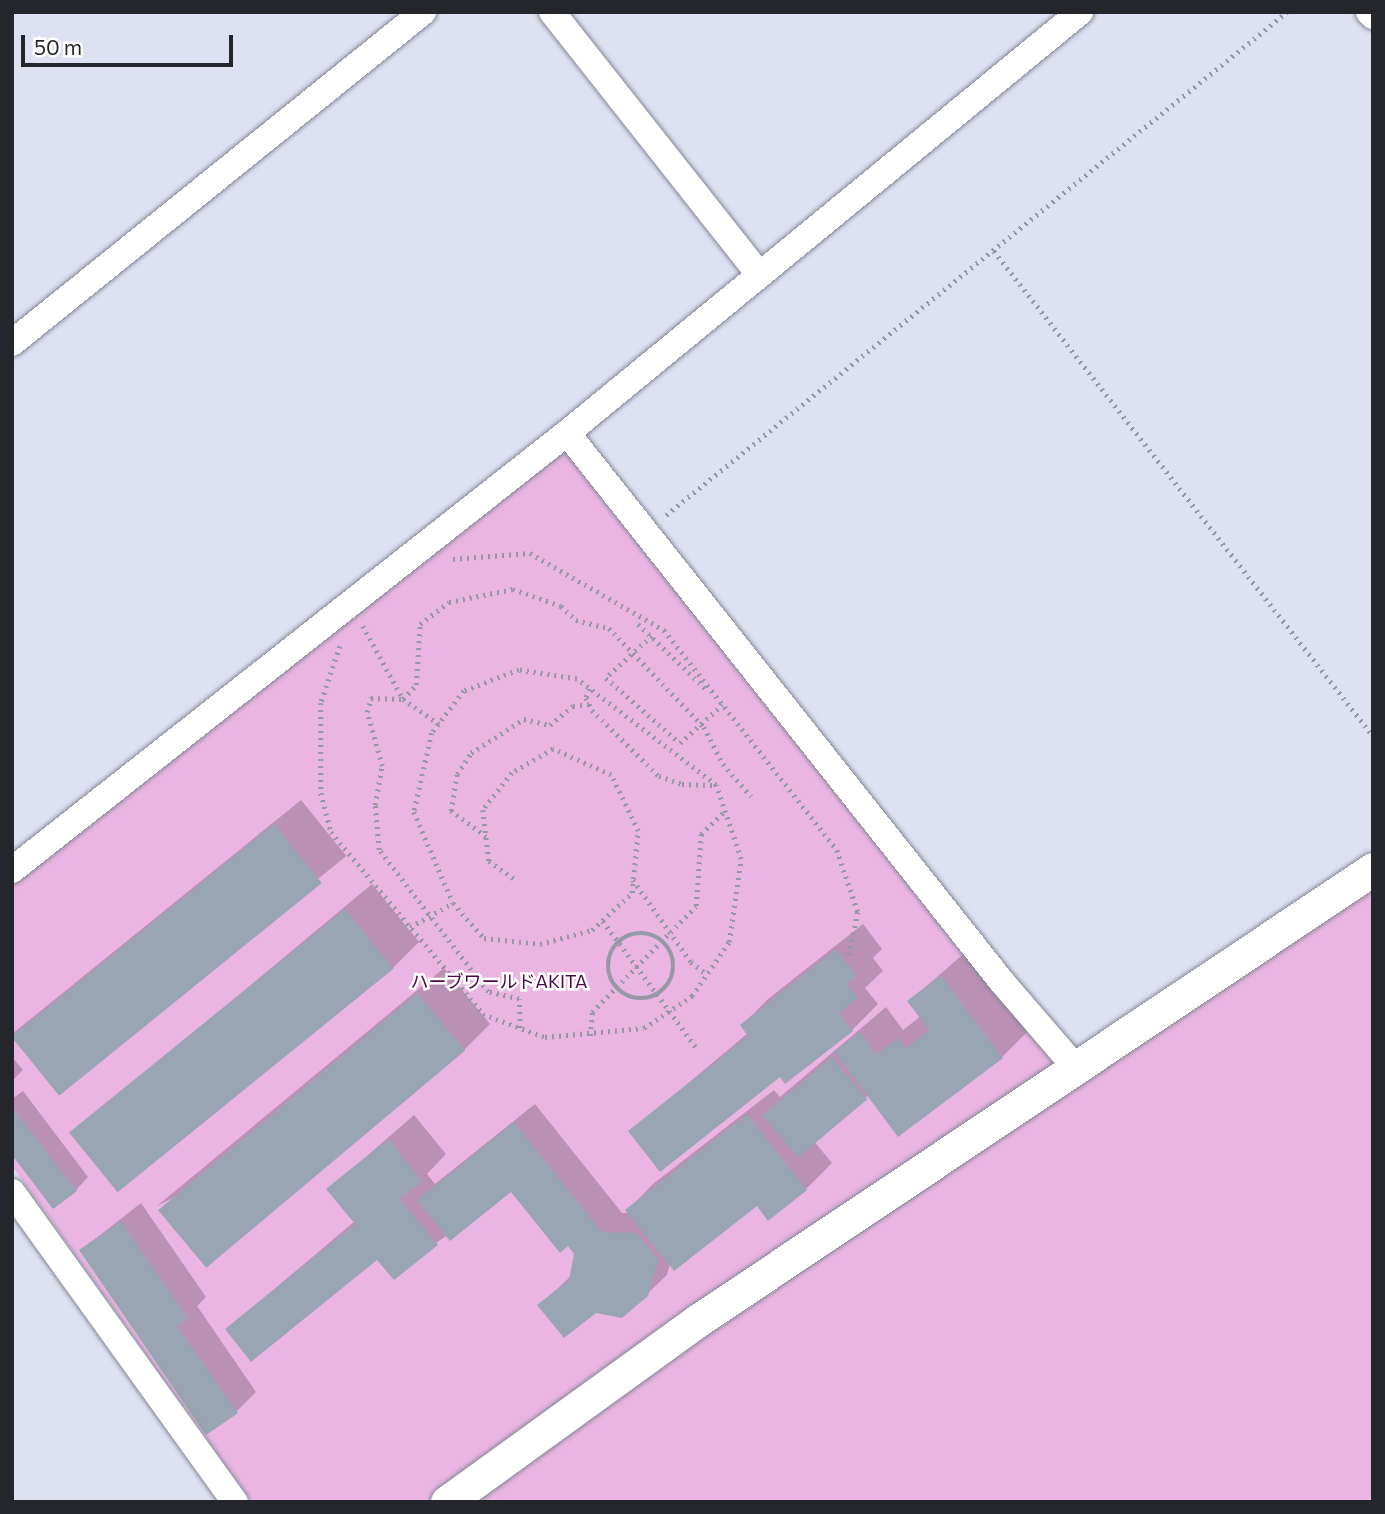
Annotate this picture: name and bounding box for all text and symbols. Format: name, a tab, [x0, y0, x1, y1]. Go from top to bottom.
scale bar	[24, 21, 236, 65]
text: 50 m	[34, 34, 82, 59]
park label: ハーブワールドAKITA	[410, 970, 588, 992]

